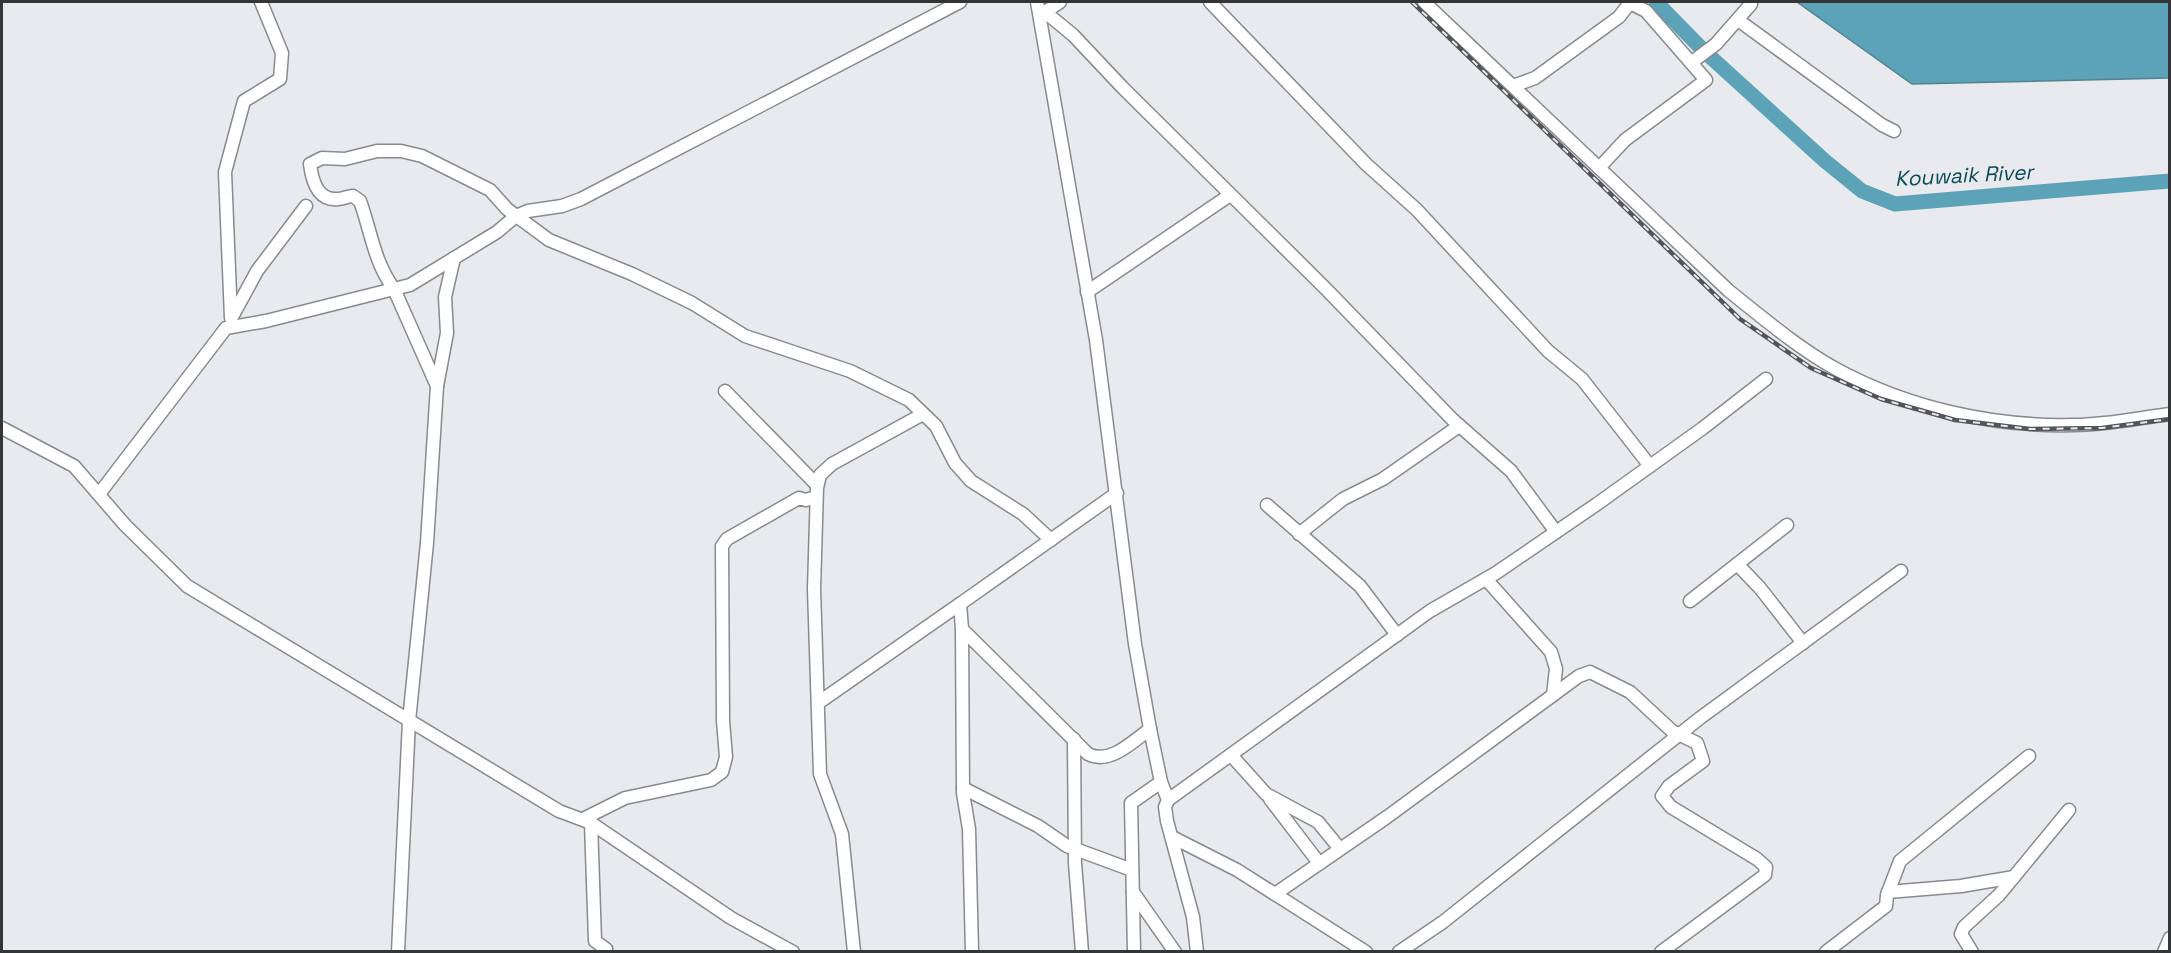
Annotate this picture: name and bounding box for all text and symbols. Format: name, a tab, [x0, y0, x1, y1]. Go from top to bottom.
water label: Kouwaik River	[1894, 158, 2036, 192]

